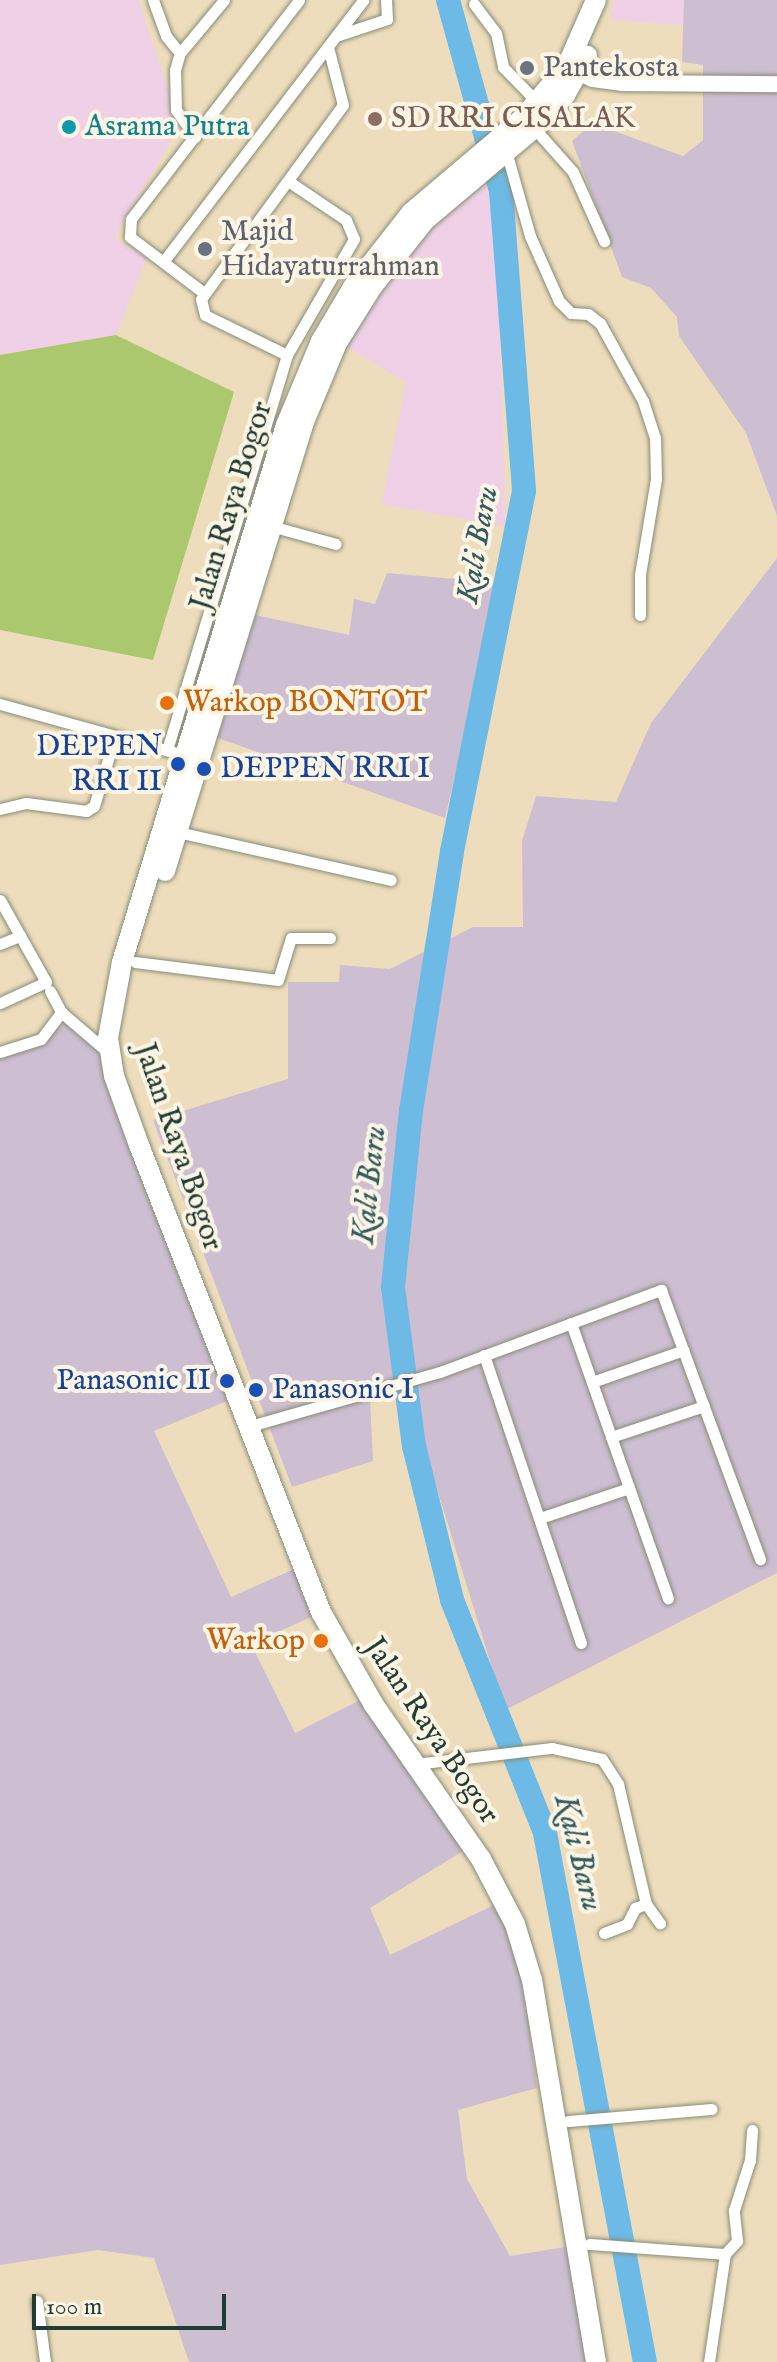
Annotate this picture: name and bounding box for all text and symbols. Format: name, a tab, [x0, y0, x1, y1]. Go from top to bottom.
place label: Pantekosta	[543, 50, 679, 86]
marker: Pantekosta	[518, 59, 536, 77]
place label: SD RRI CISALAK	[391, 101, 635, 137]
place label: Asrama Putra	[85, 109, 250, 145]
marker: SD RRI CISALAK	[366, 110, 384, 128]
marker: Asrama Putra	[60, 118, 78, 136]
place label: Majid Hidayaturrahman	[221, 214, 440, 284]
marker: Majid Hidayaturrahman	[196, 240, 214, 258]
street label: Jalan Raya Bogor	[183, 397, 281, 615]
water label: Kali Baru	[450, 483, 508, 607]
place label: Warkop BONTOT	[183, 685, 427, 721]
marker: Warkop BONTOT	[158, 694, 176, 712]
place label: DEPPEN RRI II	[36, 729, 162, 800]
place label: DEPPEN RRI I	[220, 751, 430, 787]
marker: DEPPEN RRI II	[169, 755, 187, 773]
marker: DEPPEN RRI I	[195, 760, 213, 778]
street label: Jalan Raya Bogor	[126, 1039, 230, 1255]
water label: Kali Baru	[346, 1124, 396, 1246]
place label: Panasonic II	[56, 1363, 211, 1399]
marker: Panasonic II	[218, 1372, 236, 1390]
place label: Panasonic I	[272, 1372, 414, 1408]
marker: Panasonic I	[247, 1381, 265, 1399]
place label: Warkop	[206, 1623, 305, 1659]
street label: Jalan Raya Bogor	[355, 1631, 507, 1831]
marker: Warkop	[312, 1632, 330, 1650]
water label: Kali Baru	[544, 1791, 610, 1915]
scale bar	[36, 2278, 230, 2328]
text: 100 m	[46, 2292, 102, 2323]

